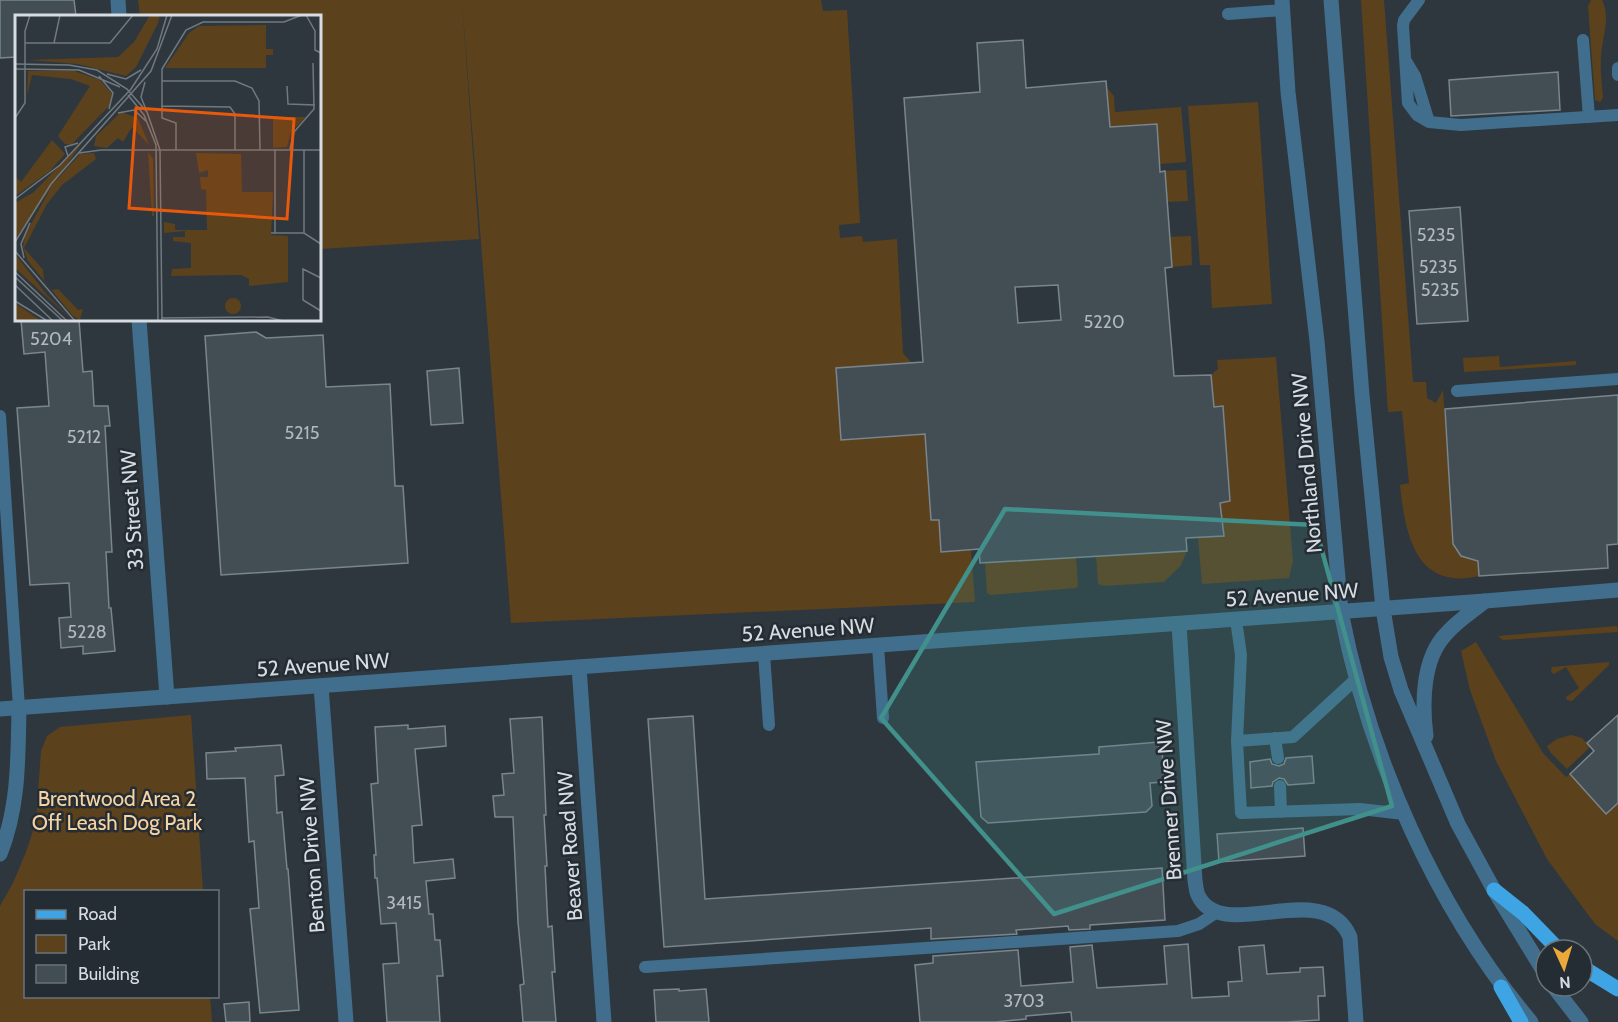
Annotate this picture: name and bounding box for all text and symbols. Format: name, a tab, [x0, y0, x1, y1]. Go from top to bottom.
inset map	[15, 15, 321, 321]
house number: 5235	[1417, 224, 1455, 246]
house number: 5235	[1419, 256, 1457, 278]
house number: 5235	[1421, 279, 1459, 301]
house number: 5220	[1083, 311, 1125, 333]
house number: 5204	[30, 328, 72, 350]
street label: Northland Drive NW	[1286, 372, 1327, 554]
house number: 5215	[285, 422, 319, 444]
house number: 5212	[67, 426, 101, 448]
street label: 33 Street NW	[115, 449, 148, 571]
street label: 52 Avenue NW	[1225, 577, 1359, 612]
street label: 52 Avenue NW	[741, 612, 875, 647]
house number: 5228	[67, 621, 107, 643]
street label: 52 Avenue NW	[256, 647, 390, 682]
street label: Brenner Drive NW	[1150, 718, 1187, 882]
street label: Beaver Road NW	[552, 770, 587, 922]
street label: Benton Drive NW	[294, 776, 329, 934]
park label: Brentwood Area 2 Off Leash Dog Park	[32, 786, 203, 835]
legend	[24, 890, 219, 998]
house number: 3415	[386, 892, 422, 914]
text: Road	[78, 903, 117, 925]
text: Park	[78, 933, 111, 955]
north arrow	[1534, 938, 1594, 998]
text: Building	[78, 963, 140, 985]
text: N	[1559, 973, 1571, 992]
house number: 3703	[1004, 990, 1044, 1012]

